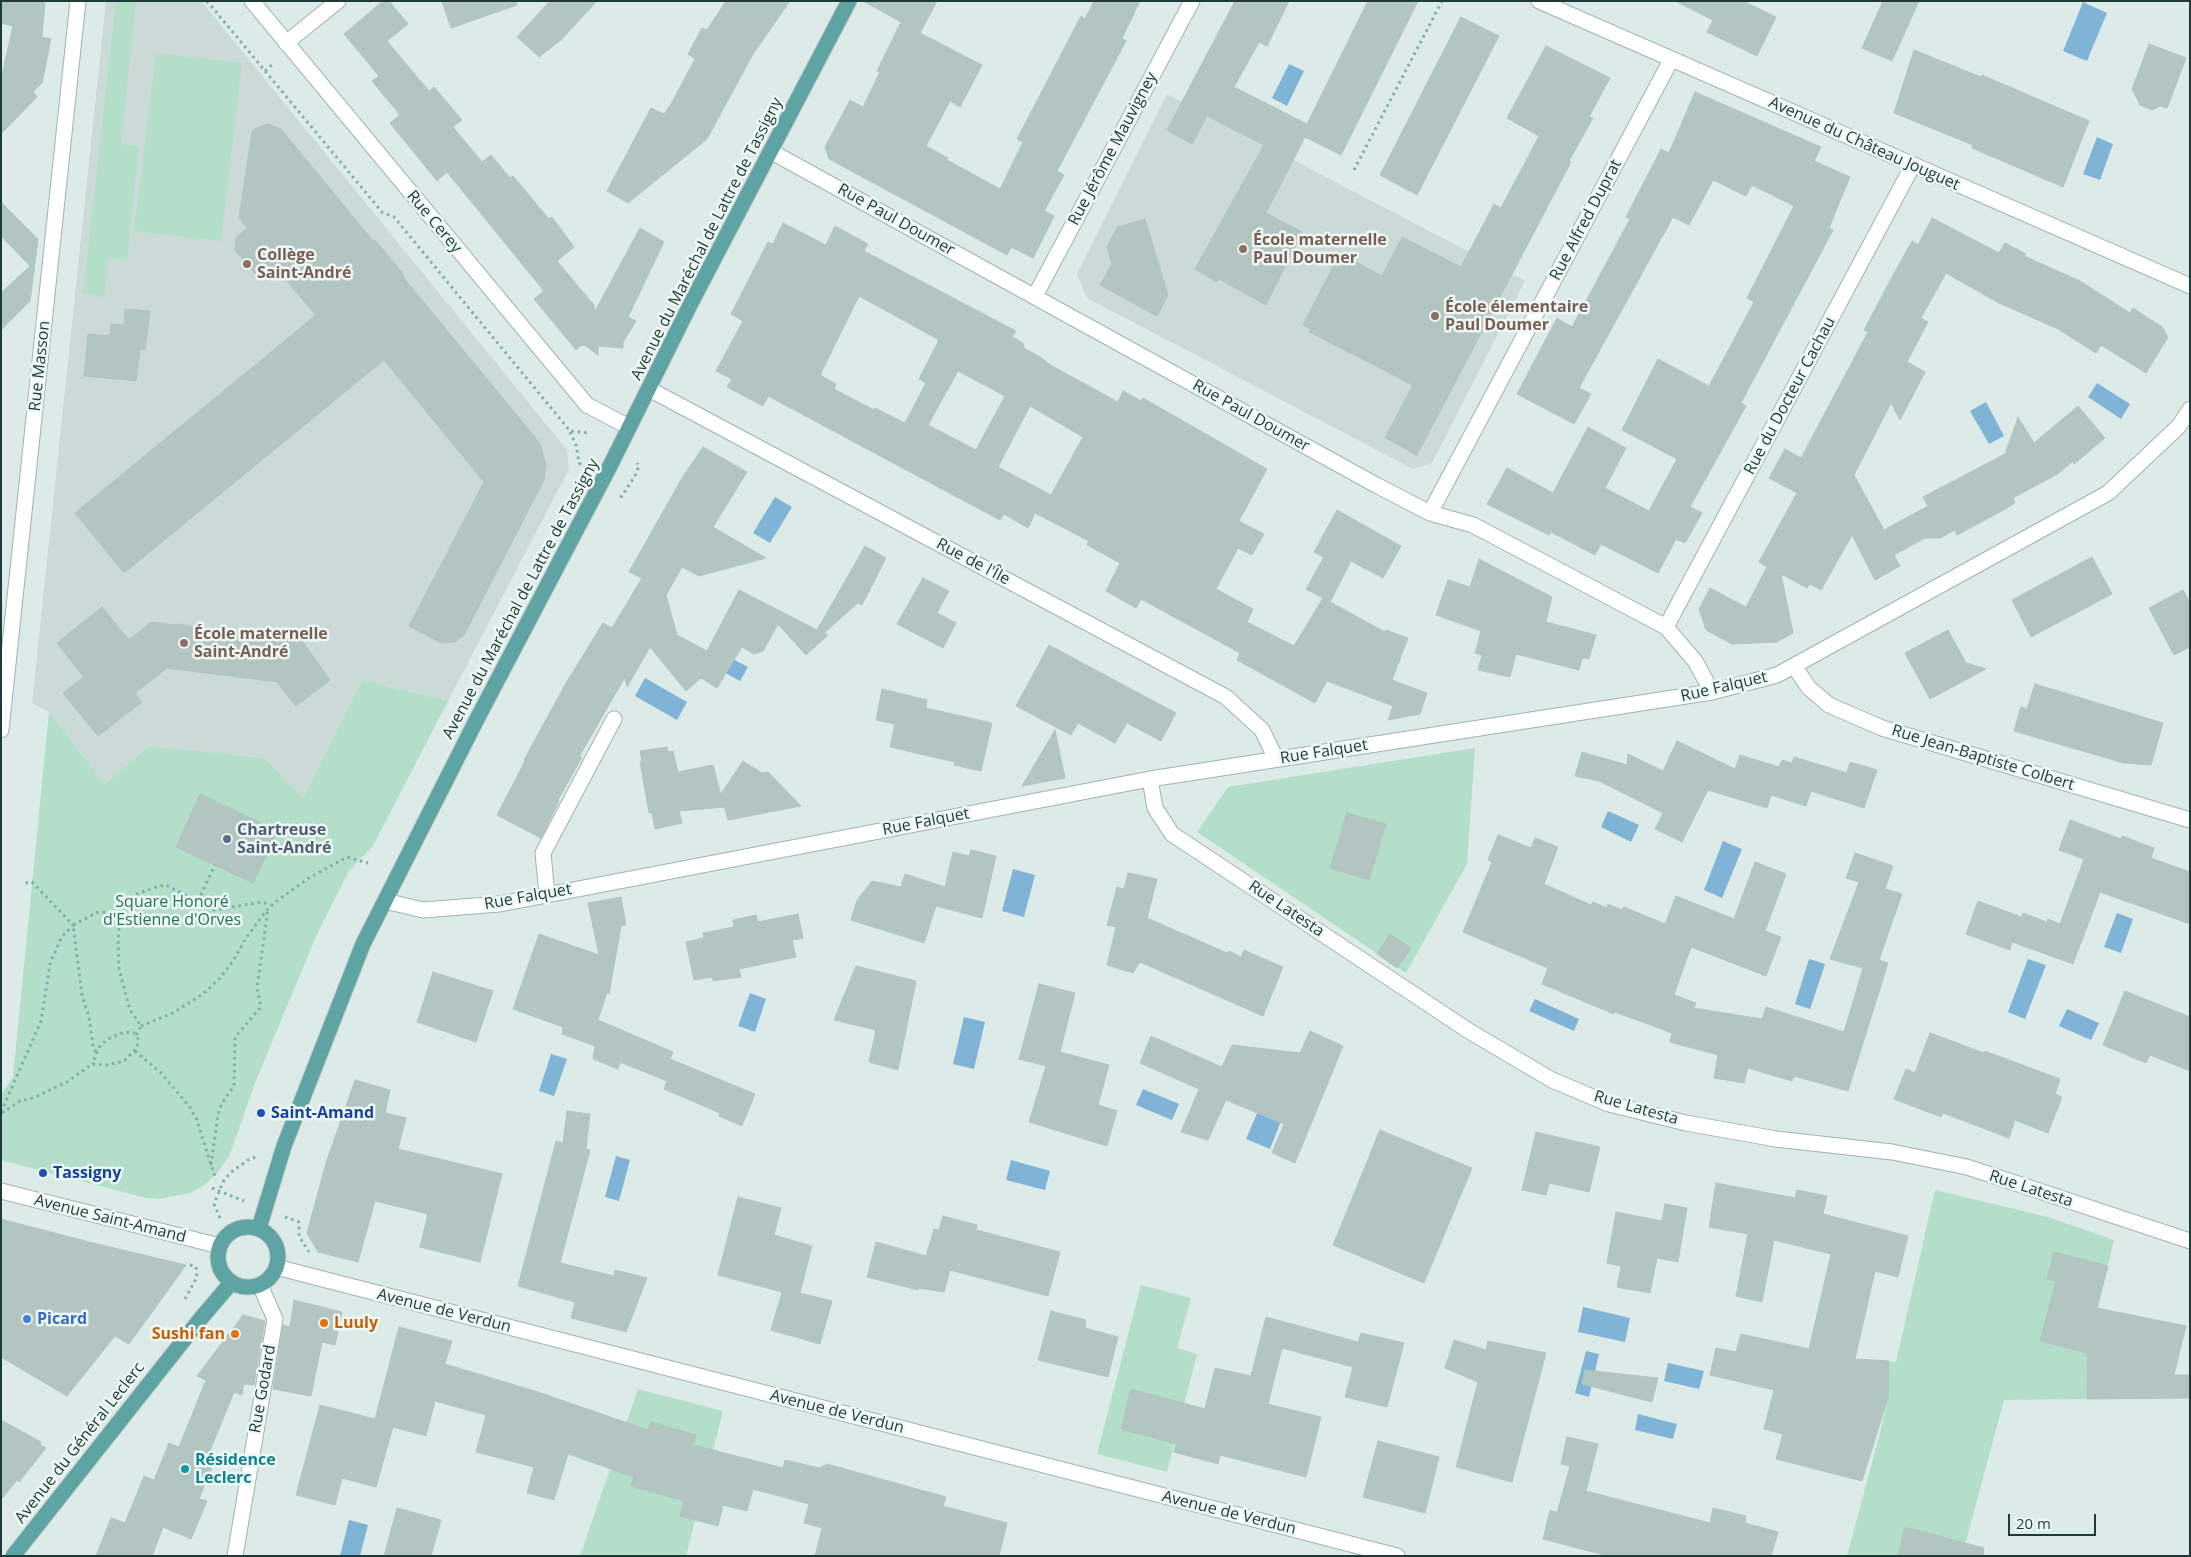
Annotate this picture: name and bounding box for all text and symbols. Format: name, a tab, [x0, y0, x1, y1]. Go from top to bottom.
street label: Rue Jérôme Mauvigney	[1064, 69, 1162, 229]
street label: Avenue du Château Jouguet	[1766, 93, 1962, 195]
street label: Avenue du Maréchal de Lattre de Tassigny	[627, 94, 787, 384]
street label: Rue Alfred Duprat	[1546, 156, 1626, 284]
street label: Rue Paul Doumer	[834, 180, 958, 260]
street label: Rue Cerey	[402, 187, 466, 257]
place label: École maternelle Paul Doumer	[1253, 230, 1387, 268]
marker: École maternelle Paul Doumer	[1237, 243, 1249, 255]
place label: Collège Saint-André	[257, 245, 351, 283]
marker: Collège Saint-André	[241, 258, 253, 270]
place label: École élementaire Paul Doumer	[1445, 297, 1588, 335]
marker: École élementaire Paul Doumer	[1429, 310, 1441, 322]
street label: Rue du Docteur Cachau	[1740, 314, 1840, 478]
street label: Rue Masson	[26, 320, 54, 412]
street label: Rue Paul Doumer	[1189, 376, 1313, 456]
street label: Avenue du Maréchal de Lattre de Tassigny	[439, 456, 603, 742]
street label: Rue de l'Île	[933, 535, 1013, 589]
place label: École maternelle Saint-André	[194, 624, 328, 662]
marker: École maternelle Saint-André	[178, 637, 190, 649]
street label: Rue Falquet	[1679, 668, 1769, 706]
street label: Rue Jean-Baptiste Colbert	[1889, 721, 2077, 795]
street label: Rue Falquet	[1279, 736, 1369, 768]
street label: Rue Falquet	[881, 804, 971, 840]
place label: Chartreuse Saint-André	[237, 820, 331, 858]
marker: Chartreuse Saint-André	[221, 833, 233, 845]
street label: Rue Latesta	[1245, 877, 1327, 941]
street label: Rue Falquet	[483, 880, 573, 914]
park label: Square Honoré d'Estienne d'Orves	[103, 892, 241, 930]
street label: Rue Latesta	[1592, 1087, 1680, 1129]
place label: Saint-Amand	[271, 1103, 374, 1123]
marker: Saint-Amand	[255, 1107, 267, 1119]
place label: Tassigny	[53, 1163, 121, 1183]
street label: Rue Latesta	[1987, 1166, 2075, 1212]
marker: Tassigny	[37, 1167, 49, 1179]
street label: Avenue Saint-Amand	[32, 1191, 188, 1247]
street label: Avenue de Verdun	[375, 1285, 513, 1337]
place label: Picard	[37, 1309, 87, 1329]
marker: Picard	[21, 1313, 33, 1325]
place label: Luuly	[334, 1313, 378, 1333]
marker: Luuly	[318, 1317, 330, 1329]
place label: Sushi fan	[152, 1324, 225, 1344]
marker: Sushi fan	[229, 1328, 241, 1340]
street label: Rue Godard	[246, 1343, 280, 1435]
street label: Avenue du Général Leclerc	[11, 1359, 149, 1527]
street label: Avenue de Verdun	[768, 1386, 906, 1438]
place label: Résidence Leclerc	[195, 1450, 276, 1488]
marker: Résidence Leclerc	[179, 1463, 191, 1475]
street label: Avenue de Verdun	[1160, 1487, 1298, 1539]
scale bar	[2011, 1504, 2098, 1536]
text: 20 m	[2016, 1513, 2051, 1533]

